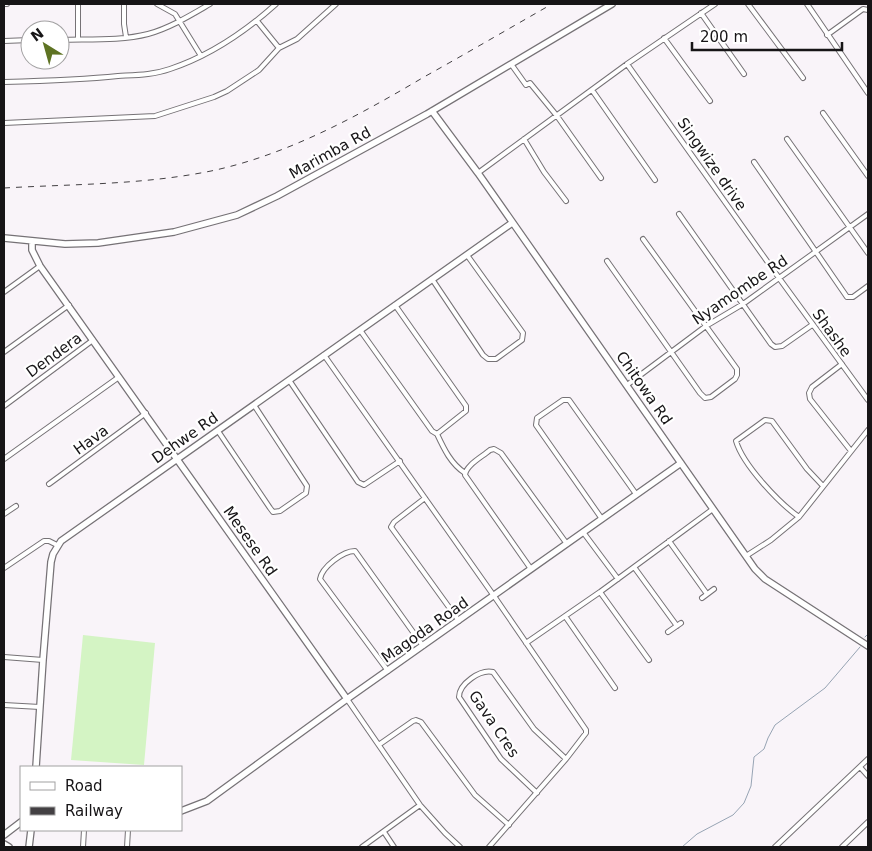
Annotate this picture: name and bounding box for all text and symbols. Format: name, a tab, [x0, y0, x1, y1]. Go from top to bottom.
north arrow	[20, 20, 70, 70]
scale bar	[692, 20, 842, 52]
text: N	[28, 25, 47, 45]
text: 200 m	[700, 28, 748, 46]
street label: Singwize drive	[673, 114, 751, 214]
street label: Marimba Rd	[286, 123, 374, 183]
street label: Nyamombe Rd	[689, 251, 791, 329]
street label: Shashe	[809, 306, 855, 360]
street label: Dendera	[23, 329, 85, 381]
street label: Chitowa Rd	[612, 348, 676, 428]
street label: Dehwe Rd	[149, 409, 221, 467]
street label: Hava	[70, 421, 112, 459]
street label: Mesese Rd	[219, 503, 281, 579]
street label: Magoda Road	[378, 593, 472, 667]
street label: Gava Cres	[465, 687, 523, 761]
legend	[20, 766, 182, 831]
text: Road	[65, 777, 103, 795]
text: Railway	[65, 802, 123, 820]

